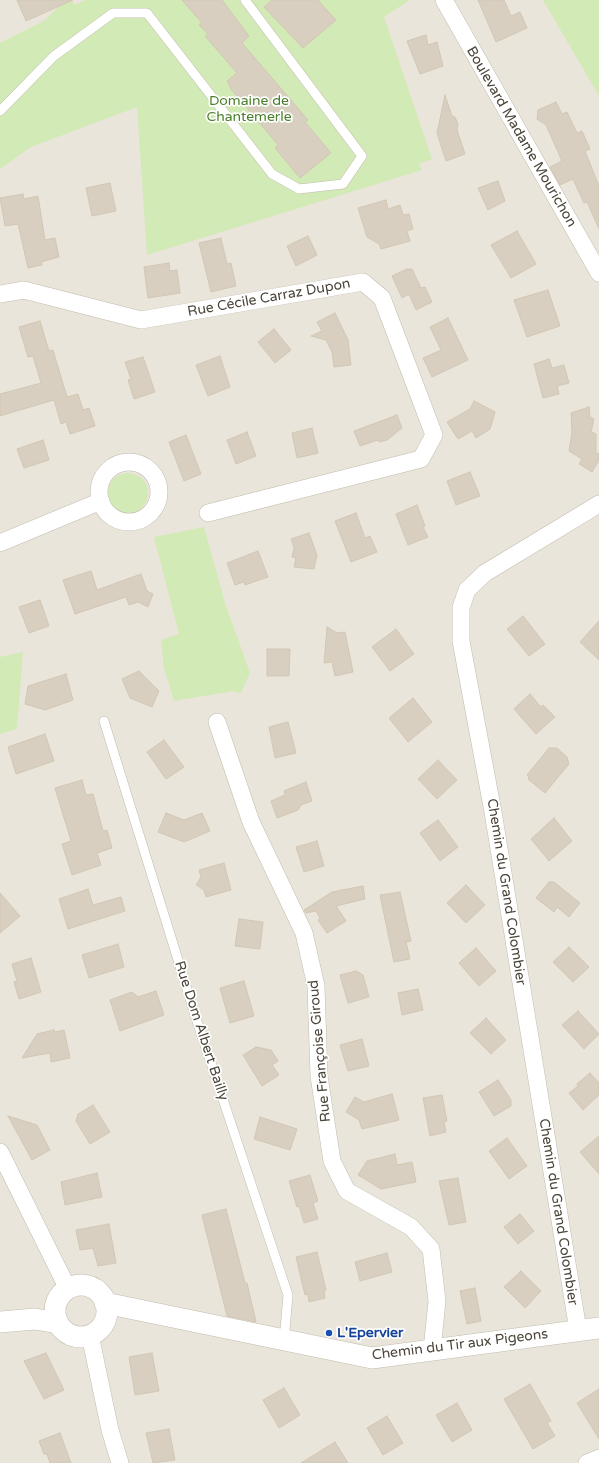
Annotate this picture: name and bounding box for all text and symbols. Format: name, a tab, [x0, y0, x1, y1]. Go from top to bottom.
street label: Boulevard Madame Mourichon	[462, 44, 580, 230]
park label: Domaine de Chantemerle	[206, 93, 292, 126]
street label: Rue Cécile Carraz Dupon	[186, 275, 352, 321]
street label: Chemin du Grand Colombier	[483, 797, 529, 987]
street label: Rue Dom Albert Bailly	[170, 959, 232, 1103]
street label: Rue Françoise Giroud	[305, 979, 335, 1123]
street label: Chemin du Grand Colombier	[535, 1117, 581, 1307]
place label: L'Epervier	[337, 1325, 403, 1341]
street label: Chemin du Tir aux Pigeons	[371, 1326, 549, 1364]
marker: L'Epervier	[324, 1328, 334, 1338]

